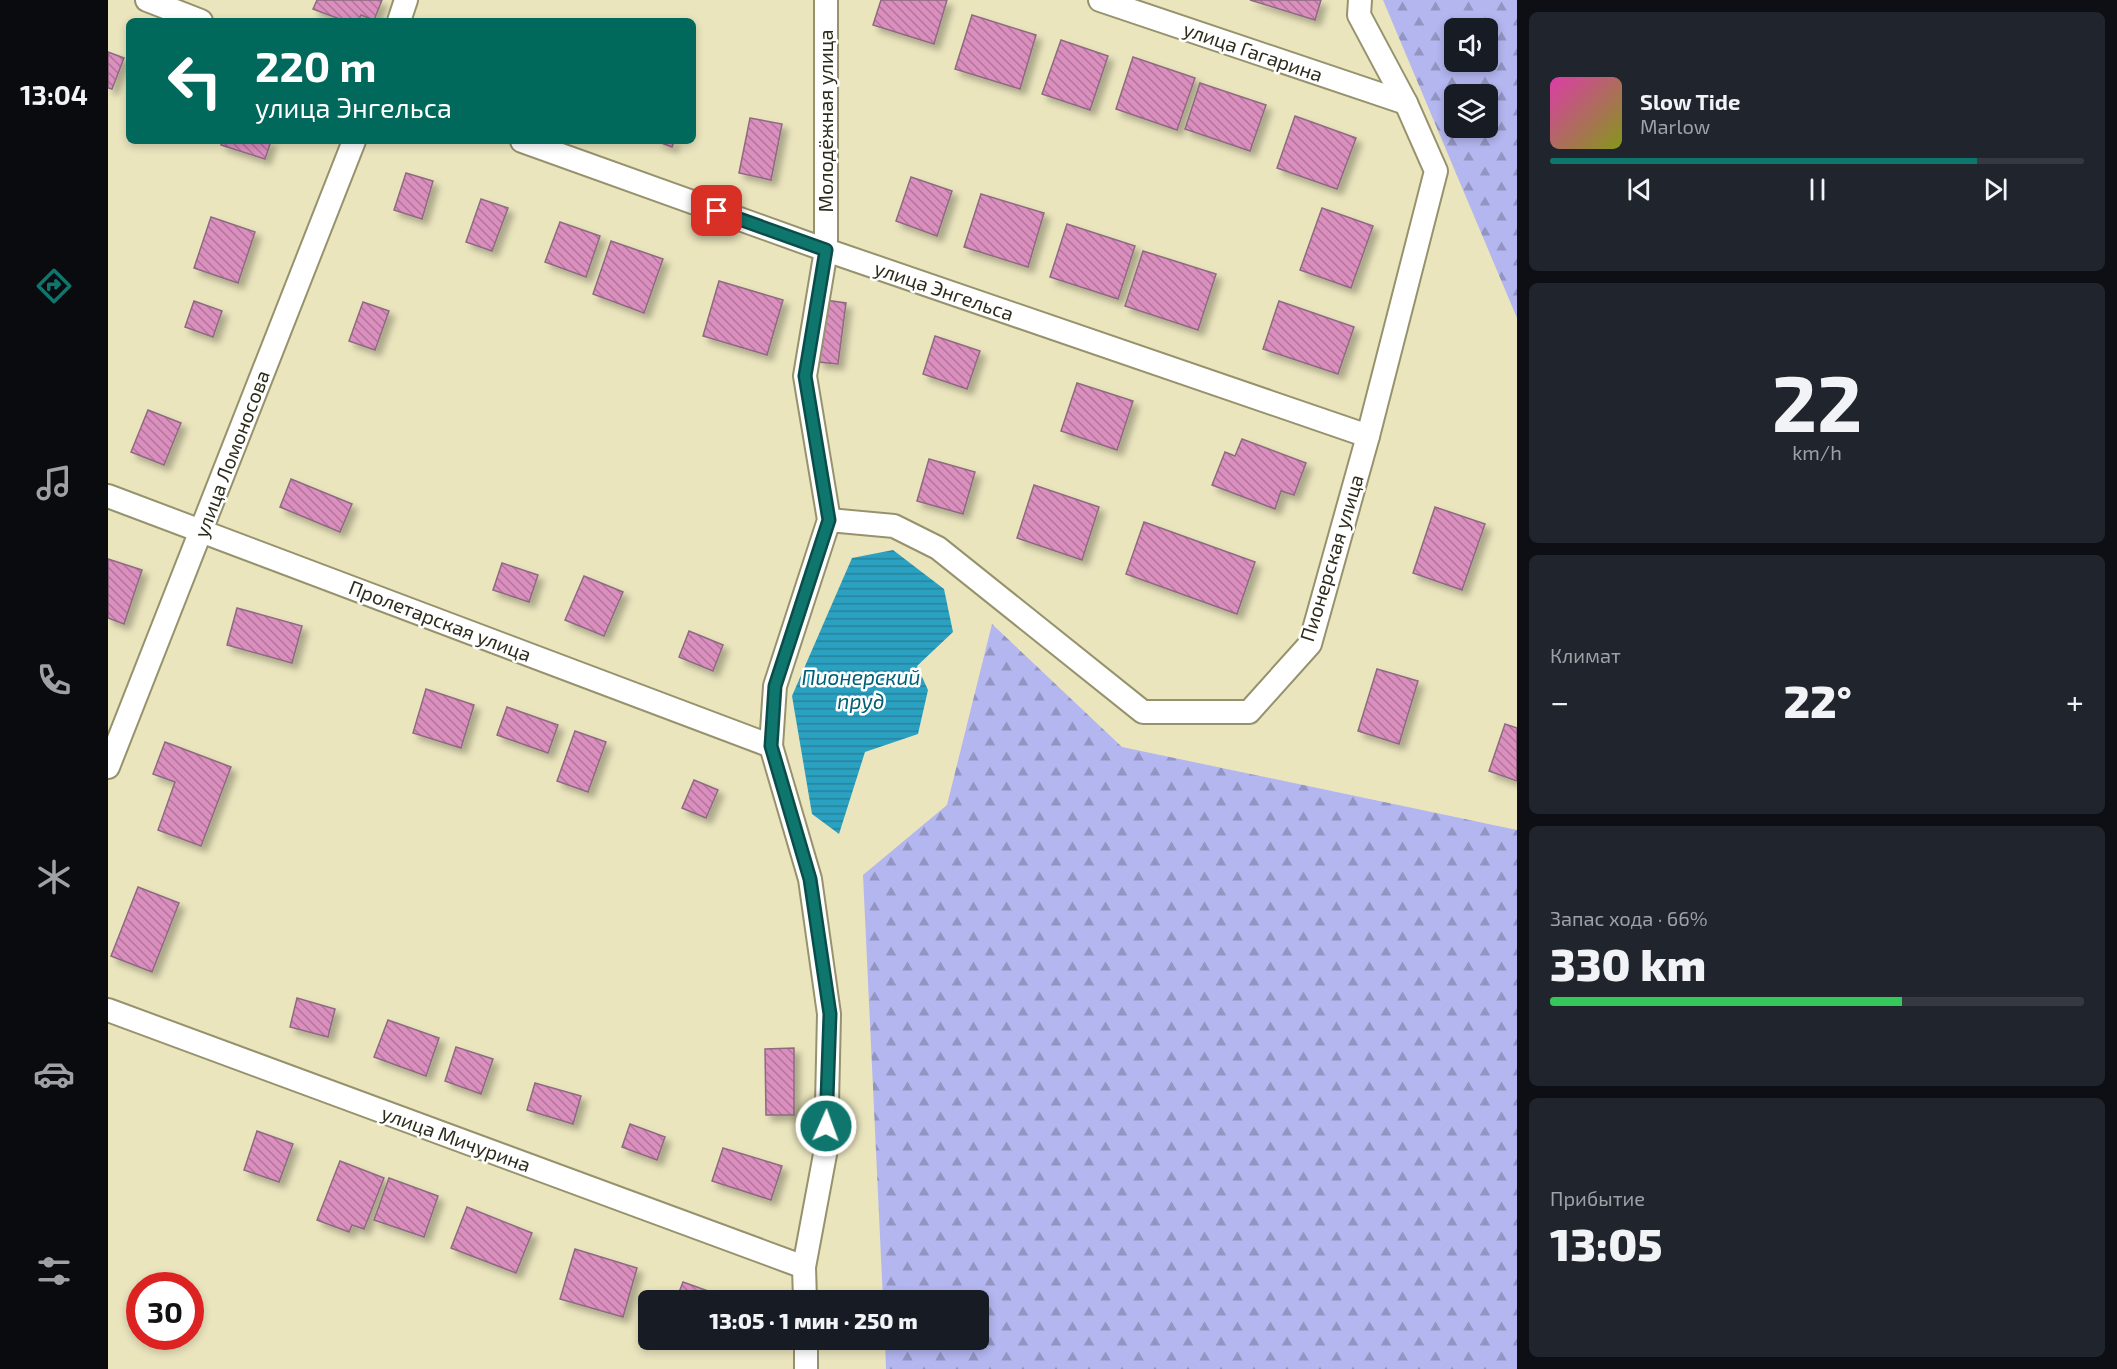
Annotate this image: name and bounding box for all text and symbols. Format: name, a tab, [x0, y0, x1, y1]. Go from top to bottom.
street label: улица Гагарина	[1180, 16, 1326, 87]
map controls	[1444, 18, 1498, 138]
button: sound	[1444, 18, 1498, 72]
street label: Молодёжная улица	[813, 29, 838, 213]
text: 220 m	[255, 40, 376, 90]
icon: left	[156, 42, 234, 120]
text: 13:04	[20, 78, 88, 110]
button: layers	[1444, 84, 1498, 138]
text: Slow Tide	[1640, 88, 1740, 114]
text: улица Энгельса	[255, 91, 452, 123]
text: Marlow	[1640, 114, 1710, 138]
icon: previous	[1623, 173, 1656, 206]
icon: pause	[1801, 173, 1834, 206]
icon: next	[1979, 173, 2012, 206]
pin	[691, 185, 742, 236]
icon: arrive	[700, 194, 733, 227]
street label: улица Энгельса	[871, 255, 1017, 326]
icon: directions	[33, 265, 75, 307]
text: 22	[1772, 354, 1862, 448]
street label: улица Ломоносова	[188, 367, 275, 541]
text: km/h	[1792, 440, 1842, 464]
icon: music	[33, 462, 75, 504]
street label: Пионерская улица	[1294, 471, 1369, 644]
street label: Пролетарская улица	[345, 574, 535, 667]
text: Климат	[1550, 643, 1621, 667]
icon: phone	[33, 659, 75, 701]
water label: Пионерский пруд	[802, 664, 920, 713]
text: 22°	[1783, 673, 1852, 727]
text: −	[1550, 681, 1569, 721]
text: +	[2066, 681, 2084, 721]
icon: climate	[33, 856, 75, 898]
text: Запас хода · 66%	[1550, 906, 1708, 930]
text: 330 km	[1550, 936, 1706, 990]
icon: car	[33, 1053, 75, 1095]
position arrow	[794, 1094, 858, 1158]
street label: улица Мичурина	[378, 1100, 534, 1177]
text: Прибытие	[1550, 1186, 1645, 1210]
text: 13:05	[1550, 1216, 1662, 1270]
icon: filters	[33, 1250, 75, 1292]
speed limit sign: 30	[126, 1272, 204, 1350]
text: 13:05 · 1 мин · 250 m	[709, 1307, 918, 1333]

